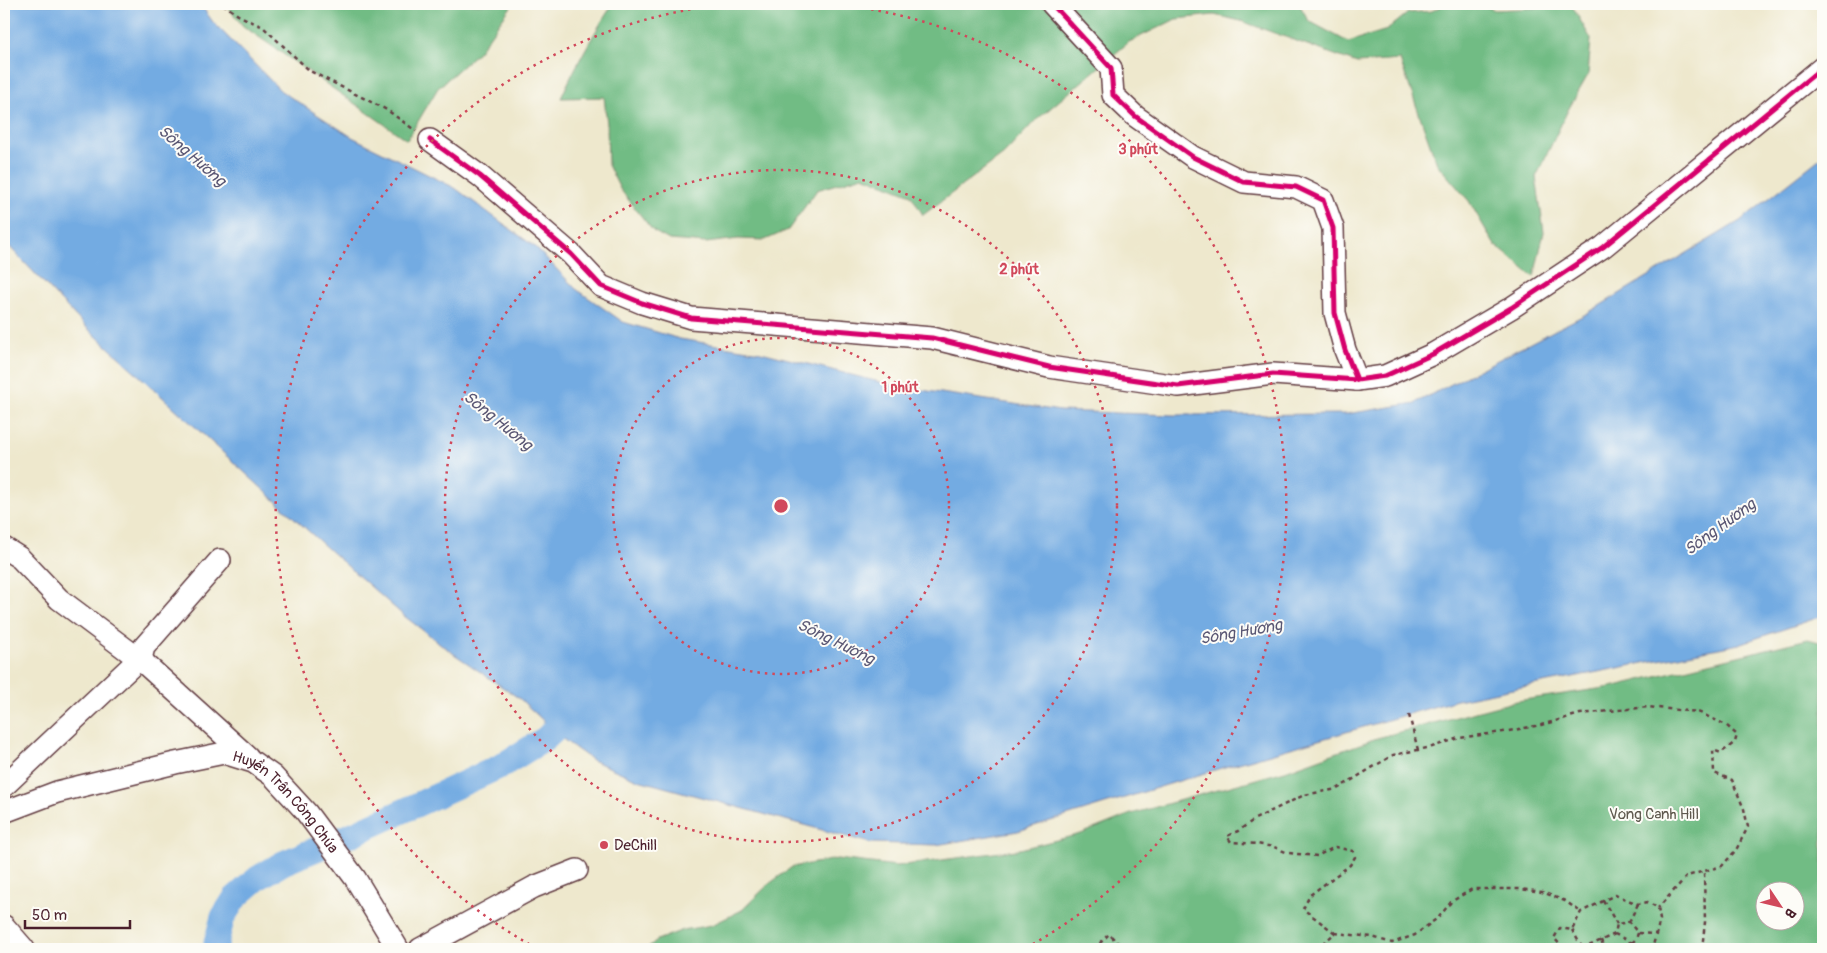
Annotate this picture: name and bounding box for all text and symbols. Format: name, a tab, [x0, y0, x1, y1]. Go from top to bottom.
water label: Sông Hương	[154, 121, 231, 192]
text: 3 phút	[1118, 140, 1159, 159]
text: 2 phút	[999, 260, 1040, 279]
text: 1 phút	[881, 378, 919, 397]
water label: Sông Hương	[459, 387, 538, 456]
water label: Sông Hương	[1681, 493, 1761, 559]
centre of rings	[772, 497, 790, 515]
water label: Sông Hương	[794, 615, 879, 670]
water label: Sông Hương	[1198, 615, 1285, 649]
street label: Huyền Trân Công Chúa	[230, 747, 343, 857]
park label: Vong Canh Hill	[1609, 805, 1699, 824]
place label: DeChill	[614, 836, 657, 855]
marker: DeChill	[598, 839, 610, 851]
north arrow	[1754, 880, 1804, 930]
scale bar	[25, 898, 130, 930]
text: B	[1781, 905, 1799, 921]
text: 50 m	[32, 906, 67, 925]

